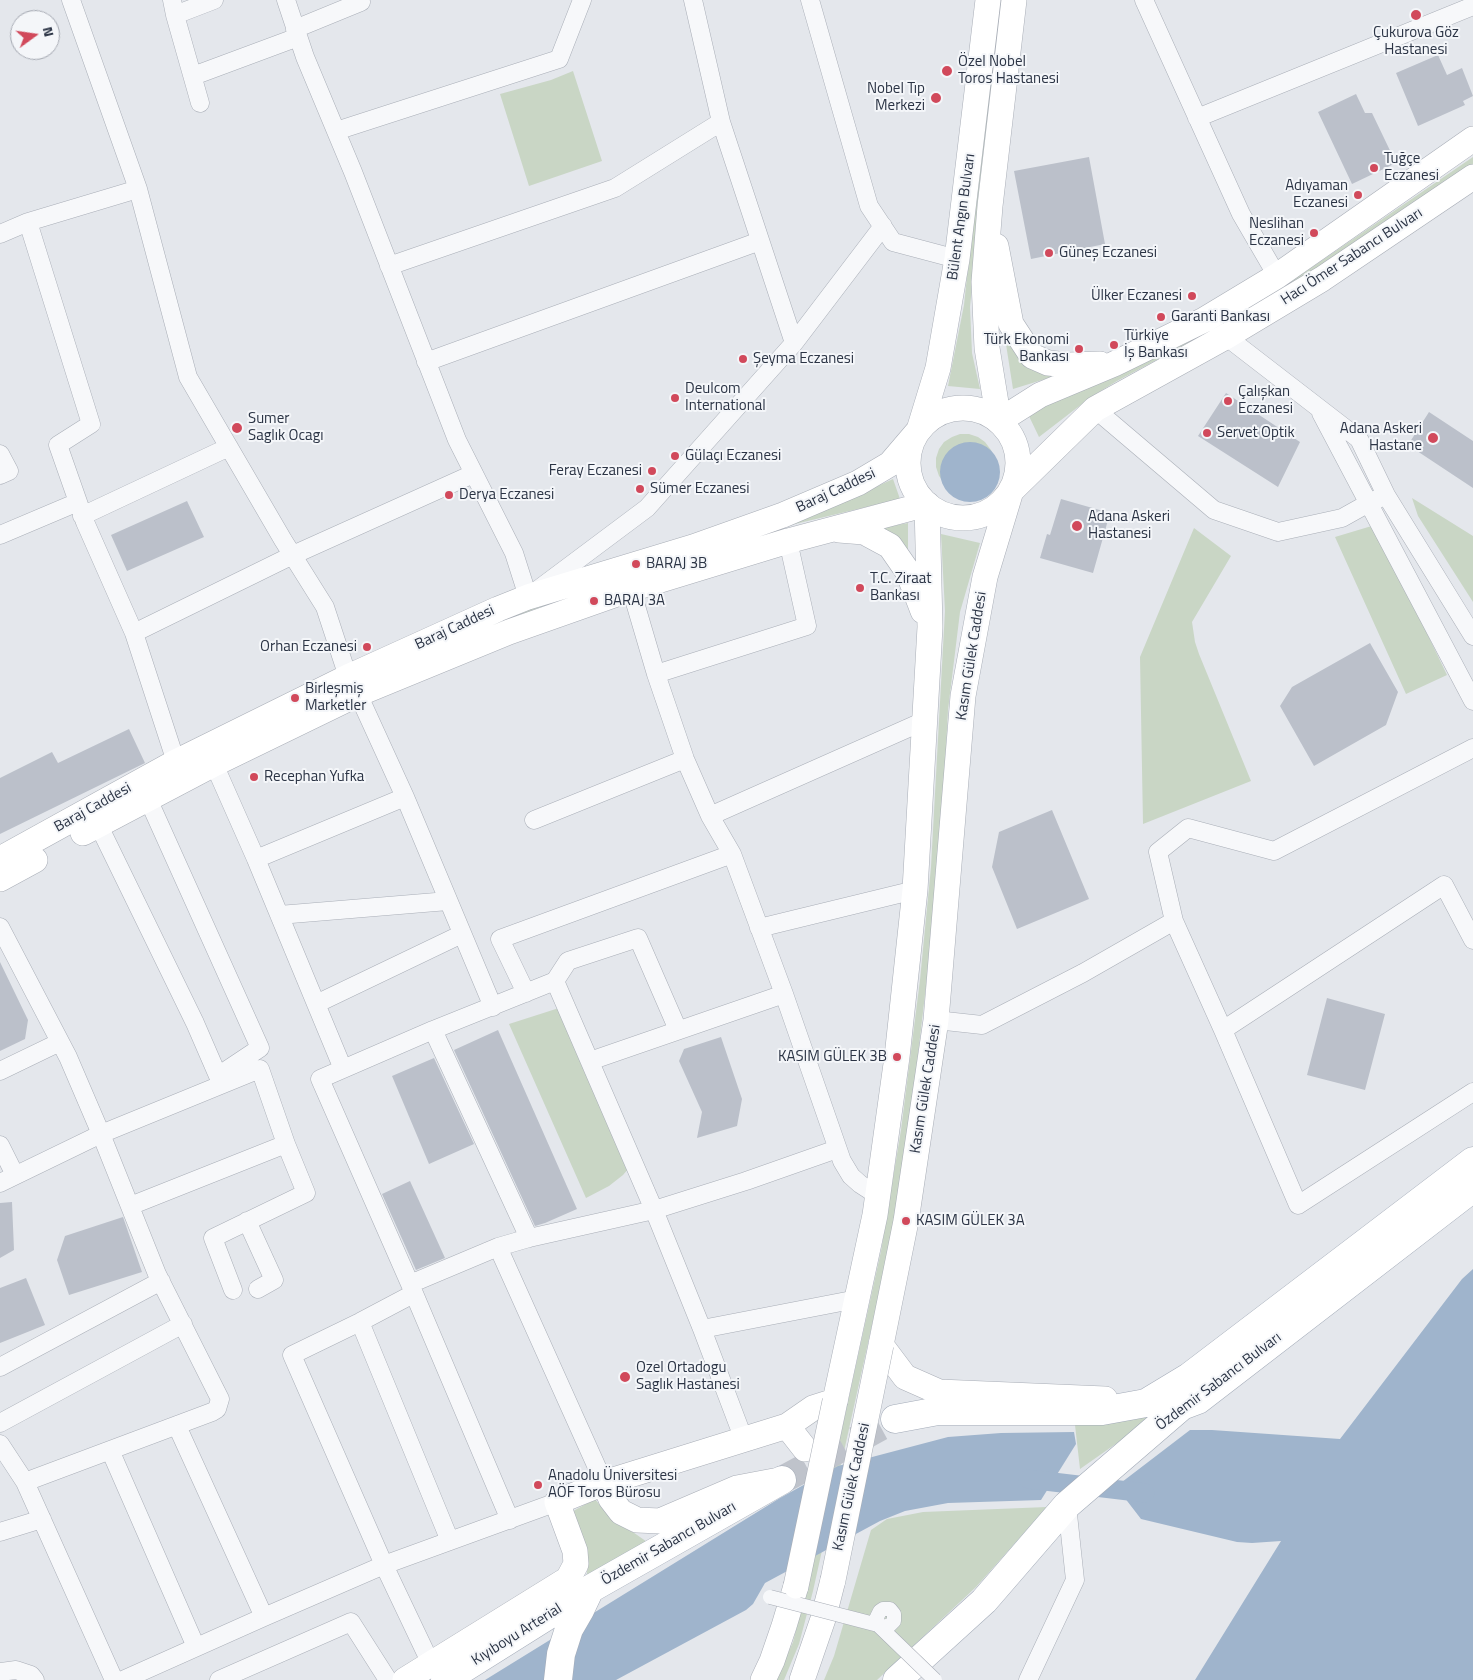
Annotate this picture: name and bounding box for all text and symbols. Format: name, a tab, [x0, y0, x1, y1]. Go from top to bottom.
marker: Çukurova Göz Hastanesi	[1409, 8, 1423, 22]
north arrow	[10, 10, 60, 60]
text: N	[38, 24, 60, 39]
place label: Çukurova Göz Hastanesi	[1373, 24, 1459, 59]
place label: Özel Nobel Toros Hastanesi	[958, 53, 1059, 88]
marker: Özel Nobel Toros Hastanesi	[940, 64, 954, 78]
place label: Nobel Tıp Merkezi	[867, 80, 925, 115]
marker: Nobel Tıp Merkezi	[929, 91, 943, 105]
place label: Tuğçe Eczanesi	[1384, 150, 1439, 185]
street label: Bülent Angın Bulvarı	[944, 152, 980, 282]
marker: Tuğçe Eczanesi	[1368, 162, 1380, 174]
place label: Adıyaman Eczanesi	[1285, 177, 1348, 212]
marker: Adıyaman Eczanesi	[1352, 189, 1364, 201]
street label: Hacı Ömer Sabancı Bulvarı	[1278, 204, 1426, 310]
place label: Neslihan Eczanesi	[1249, 215, 1304, 250]
marker: Neslihan Eczanesi	[1308, 227, 1320, 239]
place label: Güneş Eczanesi	[1059, 244, 1157, 262]
marker: Güneş Eczanesi	[1043, 247, 1055, 259]
place label: Ülker Eczanesi	[1091, 287, 1182, 305]
marker: Ülker Eczanesi	[1186, 290, 1198, 302]
place label: Garanti Bankası	[1171, 308, 1270, 326]
marker: Garanti Bankası	[1155, 311, 1167, 323]
place label: Türkiye İş Bankası	[1124, 327, 1188, 362]
place label: Türk Ekonomi Bankası	[984, 331, 1069, 366]
marker: Türkiye İş Bankası	[1108, 339, 1120, 351]
marker: Türk Ekonomi Bankası	[1073, 343, 1085, 355]
place label: Şeyma Eczanesi	[753, 350, 854, 368]
marker: Şeyma Eczanesi	[737, 353, 749, 365]
place label: Deulcom International	[685, 380, 766, 415]
place label: Çalışkan Eczanesi	[1238, 383, 1293, 418]
marker: Deulcom International	[669, 392, 681, 404]
marker: Çalışkan Eczanesi	[1222, 395, 1234, 407]
place label: Sumer Saglık Ocagı	[248, 410, 324, 445]
place label: Adana Askeri Hastane	[1340, 420, 1422, 455]
marker: Sumer Saglık Ocagı	[230, 421, 244, 435]
place label: Servet Optik	[1217, 424, 1295, 442]
marker: Servet Optik	[1201, 427, 1213, 439]
marker: Adana Askeri Hastane	[1426, 431, 1440, 445]
place label: Gülaçı Eczanesi	[685, 447, 781, 465]
marker: Gülaçı Eczanesi	[669, 450, 681, 462]
place label: Feray Eczanesi	[549, 462, 642, 480]
marker: Feray Eczanesi	[646, 465, 658, 477]
street label: Baraj Caddesi	[793, 465, 879, 517]
place label: Sümer Eczanesi	[650, 480, 750, 498]
marker: Sümer Eczanesi	[634, 483, 646, 495]
place label: Derya Eczanesi	[459, 486, 554, 504]
marker: Derya Eczanesi	[443, 489, 455, 501]
place label: Adana Askeri Hastanesi	[1088, 508, 1170, 543]
marker: Adana Askeri Hastanesi	[1070, 519, 1084, 533]
place label: BARAJ 3B	[646, 555, 707, 573]
marker: BARAJ 3B	[630, 558, 642, 570]
place label: T.C. Ziraat Bankası	[870, 570, 932, 605]
marker: T.C. Ziraat Bankası	[854, 582, 866, 594]
street label: Kasım Gülek Caddesi	[953, 590, 991, 722]
place label: BARAJ 3A	[604, 592, 665, 610]
marker: BARAJ 3A	[588, 595, 600, 607]
street label: Baraj Caddesi	[412, 602, 498, 654]
place label: Orhan Eczanesi	[260, 638, 357, 656]
marker: Orhan Eczanesi	[361, 641, 373, 653]
place label: Birleşmiş Marketler	[305, 680, 366, 715]
marker: Birleşmiş Marketler	[289, 692, 301, 704]
place label: Recephan Yufka	[264, 768, 364, 786]
marker: Recephan Yufka	[248, 771, 260, 783]
street label: Baraj Caddesi	[51, 779, 135, 837]
street label: Kasım Gülek Caddesi	[907, 1023, 945, 1155]
place label: KASIM GÜLEK 3B	[778, 1048, 887, 1066]
marker: KASIM GÜLEK 3B	[891, 1051, 903, 1063]
place label: KASIM GÜLEK 3A	[916, 1212, 1025, 1230]
marker: KASIM GÜLEK 3A	[900, 1215, 912, 1227]
street label: Özdemir Sabancı Bulvarı	[1153, 1329, 1285, 1435]
place label: Ozel Ortadogu Saglık Hastanesi	[636, 1359, 740, 1394]
marker: Ozel Ortadogu Saglık Hastanesi	[618, 1370, 632, 1384]
street label: Kasım Gülek Caddesi	[830, 1421, 874, 1553]
place label: Anadolu Üniversitesi AÖF Toros Bürosu	[548, 1467, 677, 1502]
marker: Anadolu Üniversitesi AÖF Toros Bürosu	[532, 1479, 544, 1491]
street label: Özdemir Sabancı Bulvarı	[598, 1498, 740, 1590]
street label: Kıyıboyu Arterial	[469, 1600, 565, 1670]

